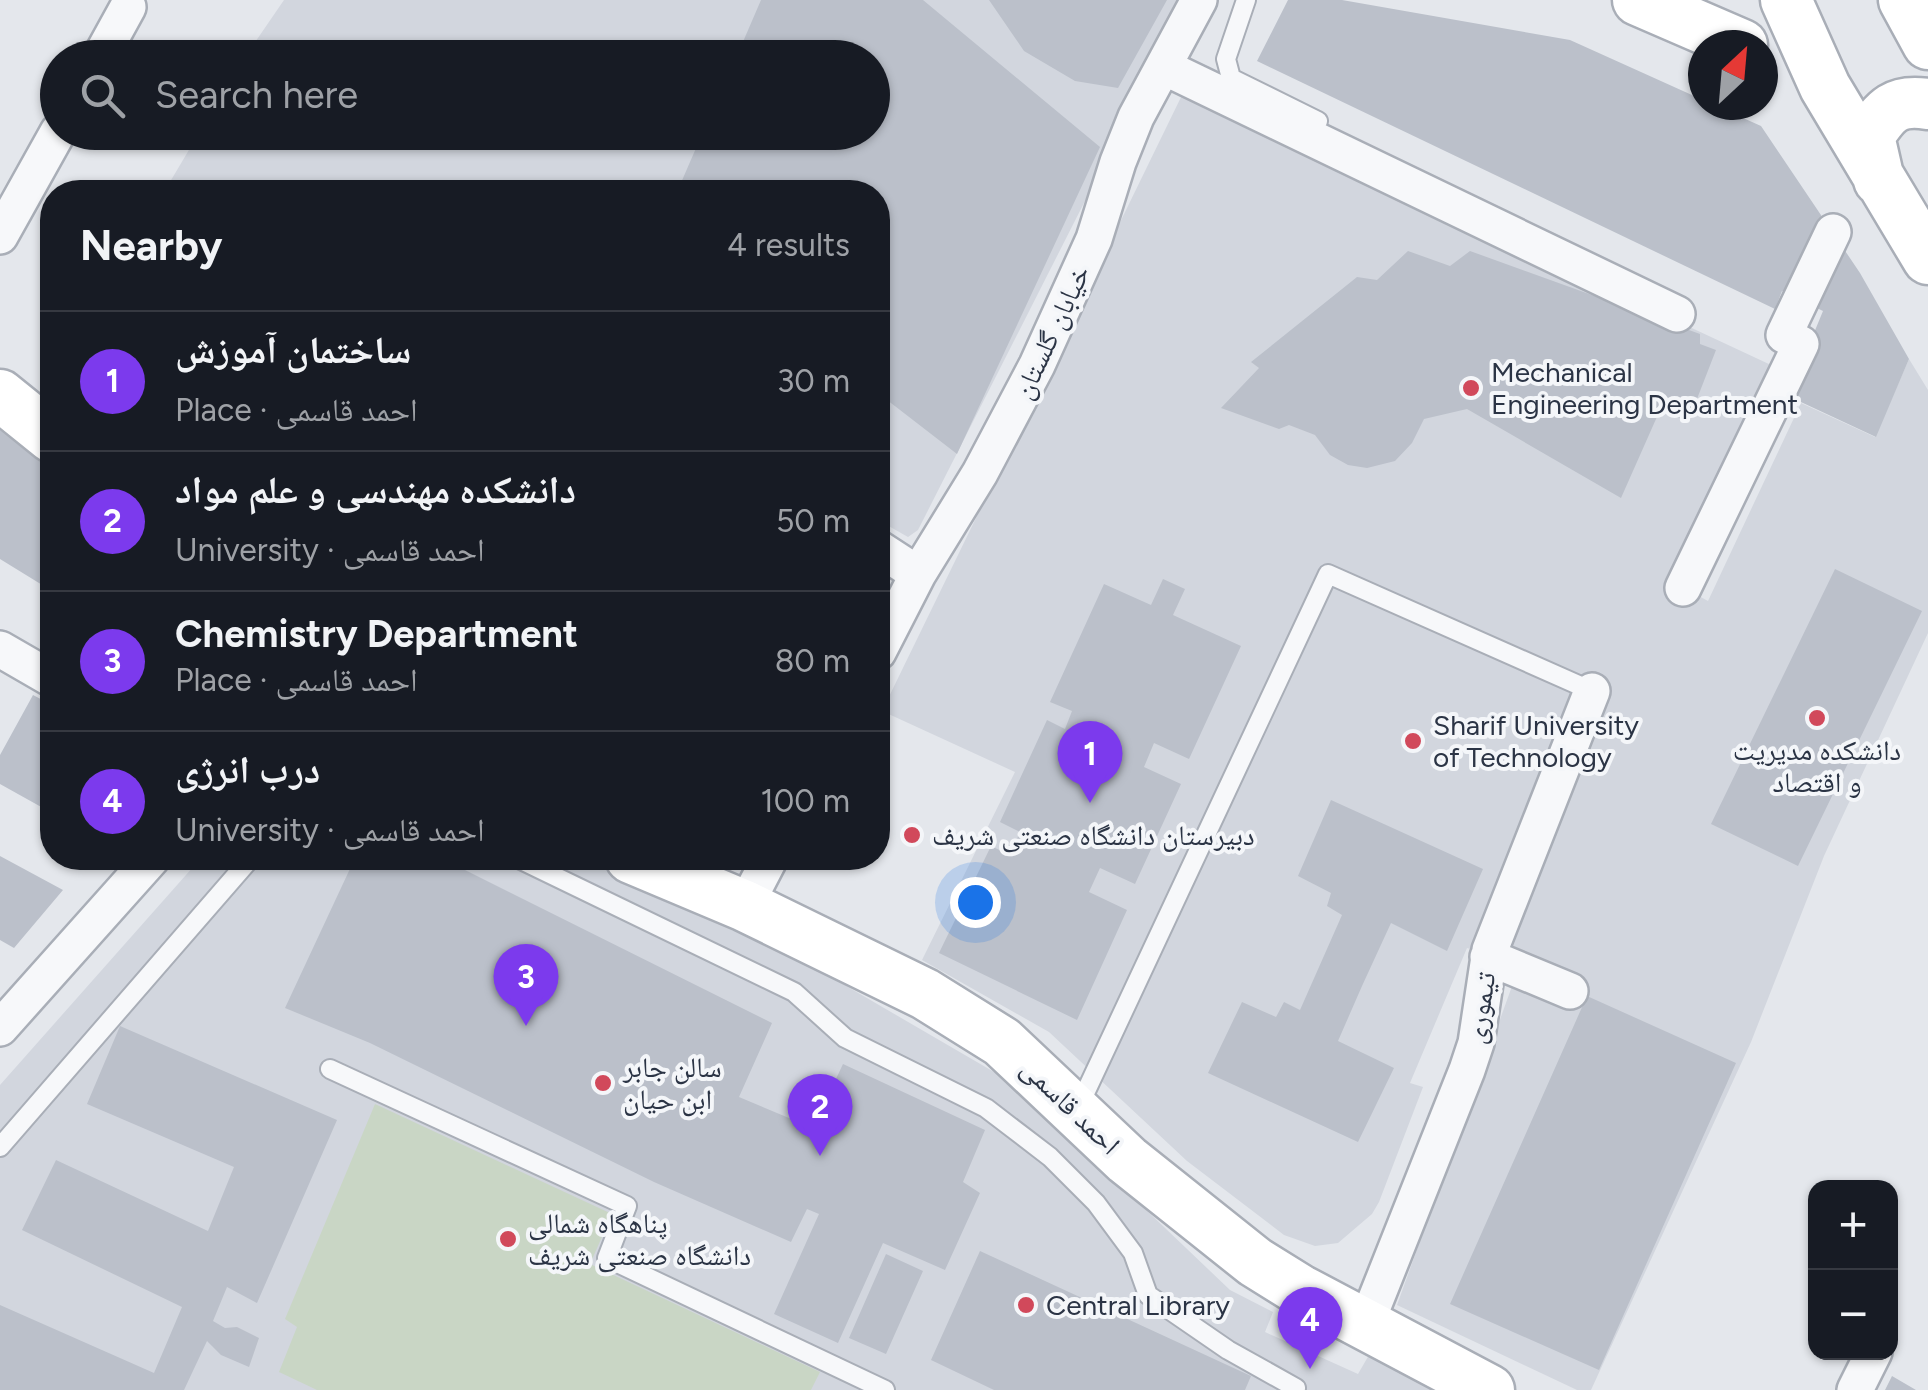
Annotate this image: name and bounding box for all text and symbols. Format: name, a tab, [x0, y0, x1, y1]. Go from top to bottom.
north arrow	[1688, 30, 1778, 120]
search box	[40, 40, 890, 150]
icon: search	[75, 68, 130, 123]
text: Search here	[155, 72, 358, 118]
text: Nearby	[80, 220, 222, 271]
text: 4 results	[727, 226, 850, 264]
street label: خیابان گلستان	[1005, 260, 1097, 404]
text: ساختمان آموزش	[175, 327, 411, 373]
place label: Mechanical Engineering Department	[1491, 355, 1798, 421]
text: 1	[106, 362, 119, 400]
text: 30 m	[777, 362, 850, 400]
marker: Mechanical Engineering Department	[1460, 377, 1482, 399]
text: Place · احمد قاسمی	[175, 391, 418, 429]
text: دانشکده مهندسی و علم مواد	[175, 467, 576, 513]
text: 2	[103, 502, 122, 540]
text: 50 m	[776, 502, 850, 540]
text: University · احمد قاسمی	[175, 531, 485, 569]
text: Chemistry Department	[175, 611, 578, 657]
text: 3	[104, 642, 121, 680]
text: 80 m	[775, 642, 850, 680]
text: Place · احمد قاسمی	[175, 661, 418, 699]
marker: دانشکده مدیریت و اقتصاد	[1806, 707, 1828, 729]
place label: Sharif University of Technology	[1433, 708, 1639, 774]
pin: 1	[1058, 720, 1122, 803]
marker: Sharif University of Technology	[1402, 730, 1424, 752]
place label: دانشکده مدیریت و اقتصاد	[1733, 733, 1901, 799]
text: درب انرژی	[175, 747, 320, 793]
text: 4	[102, 782, 123, 820]
text: 100 m	[761, 782, 850, 820]
text: University · احمد قاسمی	[175, 811, 485, 849]
place label: دبیرستان دانشگاه صنعتی شریف	[932, 818, 1255, 853]
marker: دبیرستان دانشگاه صنعتی شریف	[901, 824, 923, 846]
your location	[950, 877, 1001, 928]
pin: 3	[494, 944, 558, 1026]
street label: تیموری	[1458, 970, 1502, 1046]
place label: سالن جابر ابن حیان	[622, 1050, 722, 1117]
street label: احمد قاسمی	[1014, 1051, 1128, 1162]
marker: سالن جابر ابن حیان	[592, 1072, 614, 1094]
pin: 2	[788, 1074, 852, 1156]
map controls	[1808, 1180, 1898, 1360]
button: +	[1808, 1180, 1898, 1270]
place label: پناهگاه شمالی دانشگاه صنعتی شریف	[528, 1206, 751, 1273]
marker: پناهگاه شمالی دانشگاه صنعتی شریف	[497, 1228, 519, 1250]
button: −	[1808, 1270, 1898, 1360]
pin: 4	[1278, 1286, 1342, 1369]
place label: Central Library	[1046, 1288, 1230, 1322]
marker: Central Library	[1015, 1294, 1037, 1316]

